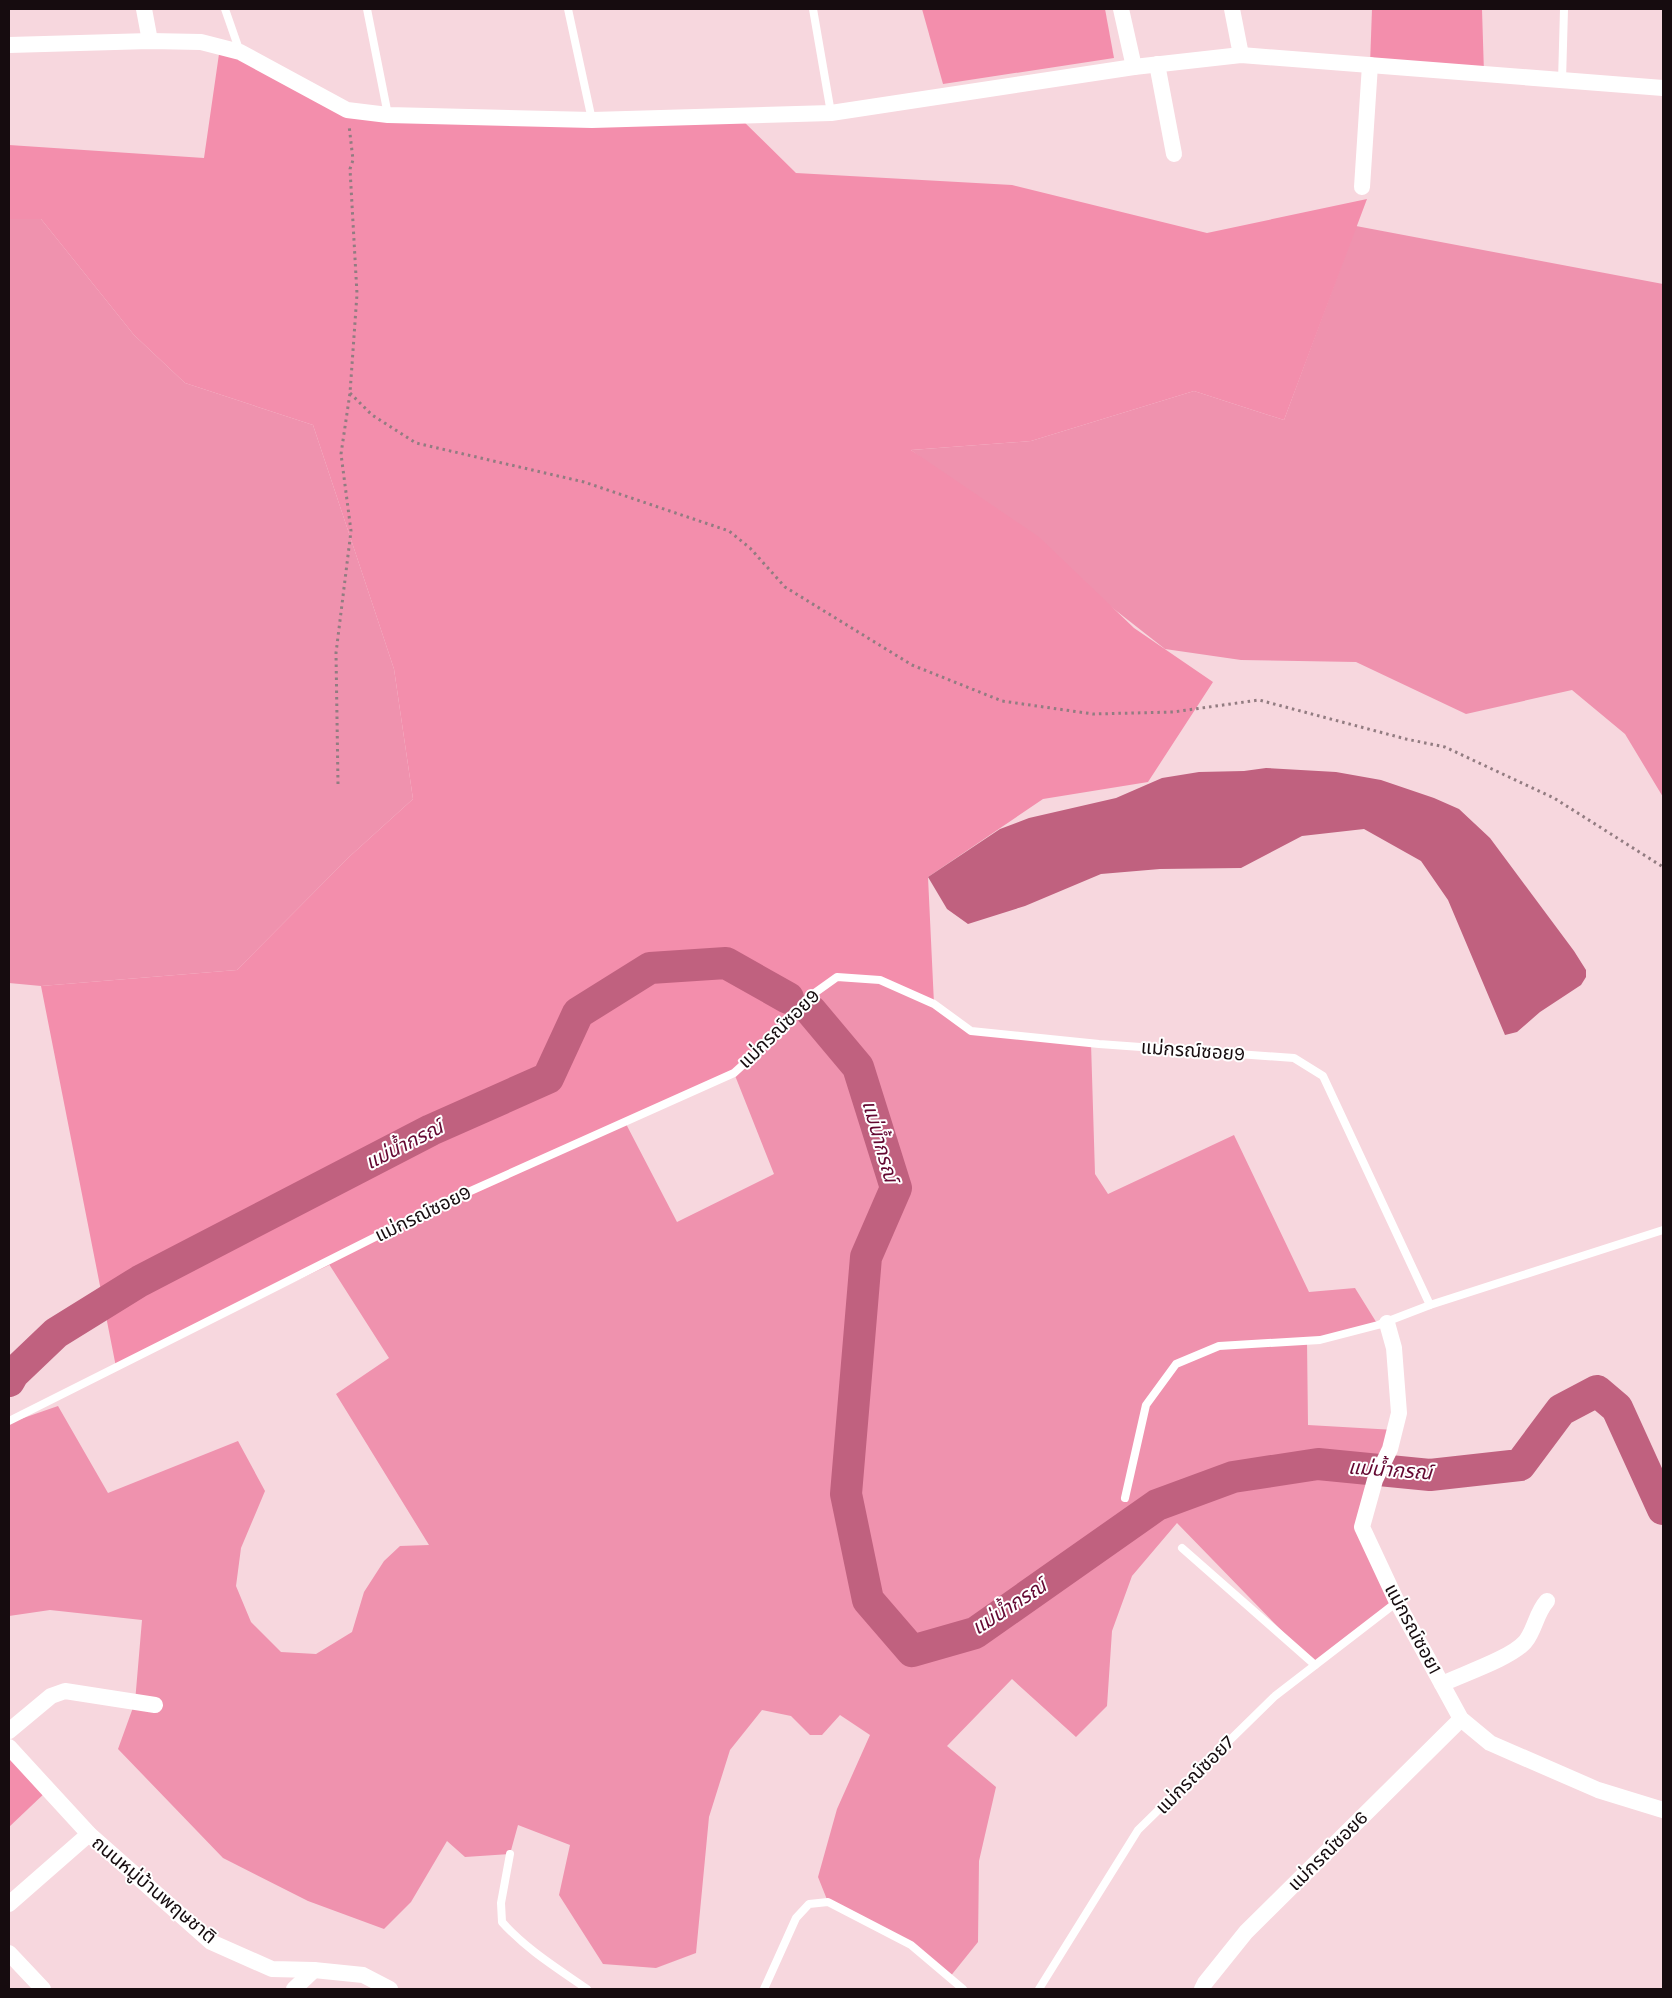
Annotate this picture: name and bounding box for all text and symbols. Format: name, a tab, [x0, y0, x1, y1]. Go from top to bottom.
street label: แม่กรณ์ซอย9	[733, 984, 824, 1073]
street label: แม่กรณ์ซอย9	[1140, 1035, 1246, 1066]
water label: แม่น้ำกรณ์	[857, 1097, 907, 1188]
water label: แม่น้ำกรณ์	[360, 1111, 450, 1174]
street label: แม่กรณ์ซอย9	[371, 1180, 475, 1247]
water label: แม่น้ำกรณ์	[1347, 1453, 1437, 1485]
water label: แม่น้ำกรณ์	[966, 1570, 1054, 1640]
street label: แม่กรณ์ซอย1	[1380, 1579, 1447, 1678]
street label: แม่กรณ์ซอย7	[1150, 1730, 1239, 1819]
street label: แม่กรณ์ซอย6	[1283, 1806, 1373, 1896]
street label: ถนนหมู่บ้านพฤษชาติ	[87, 1831, 221, 1949]

